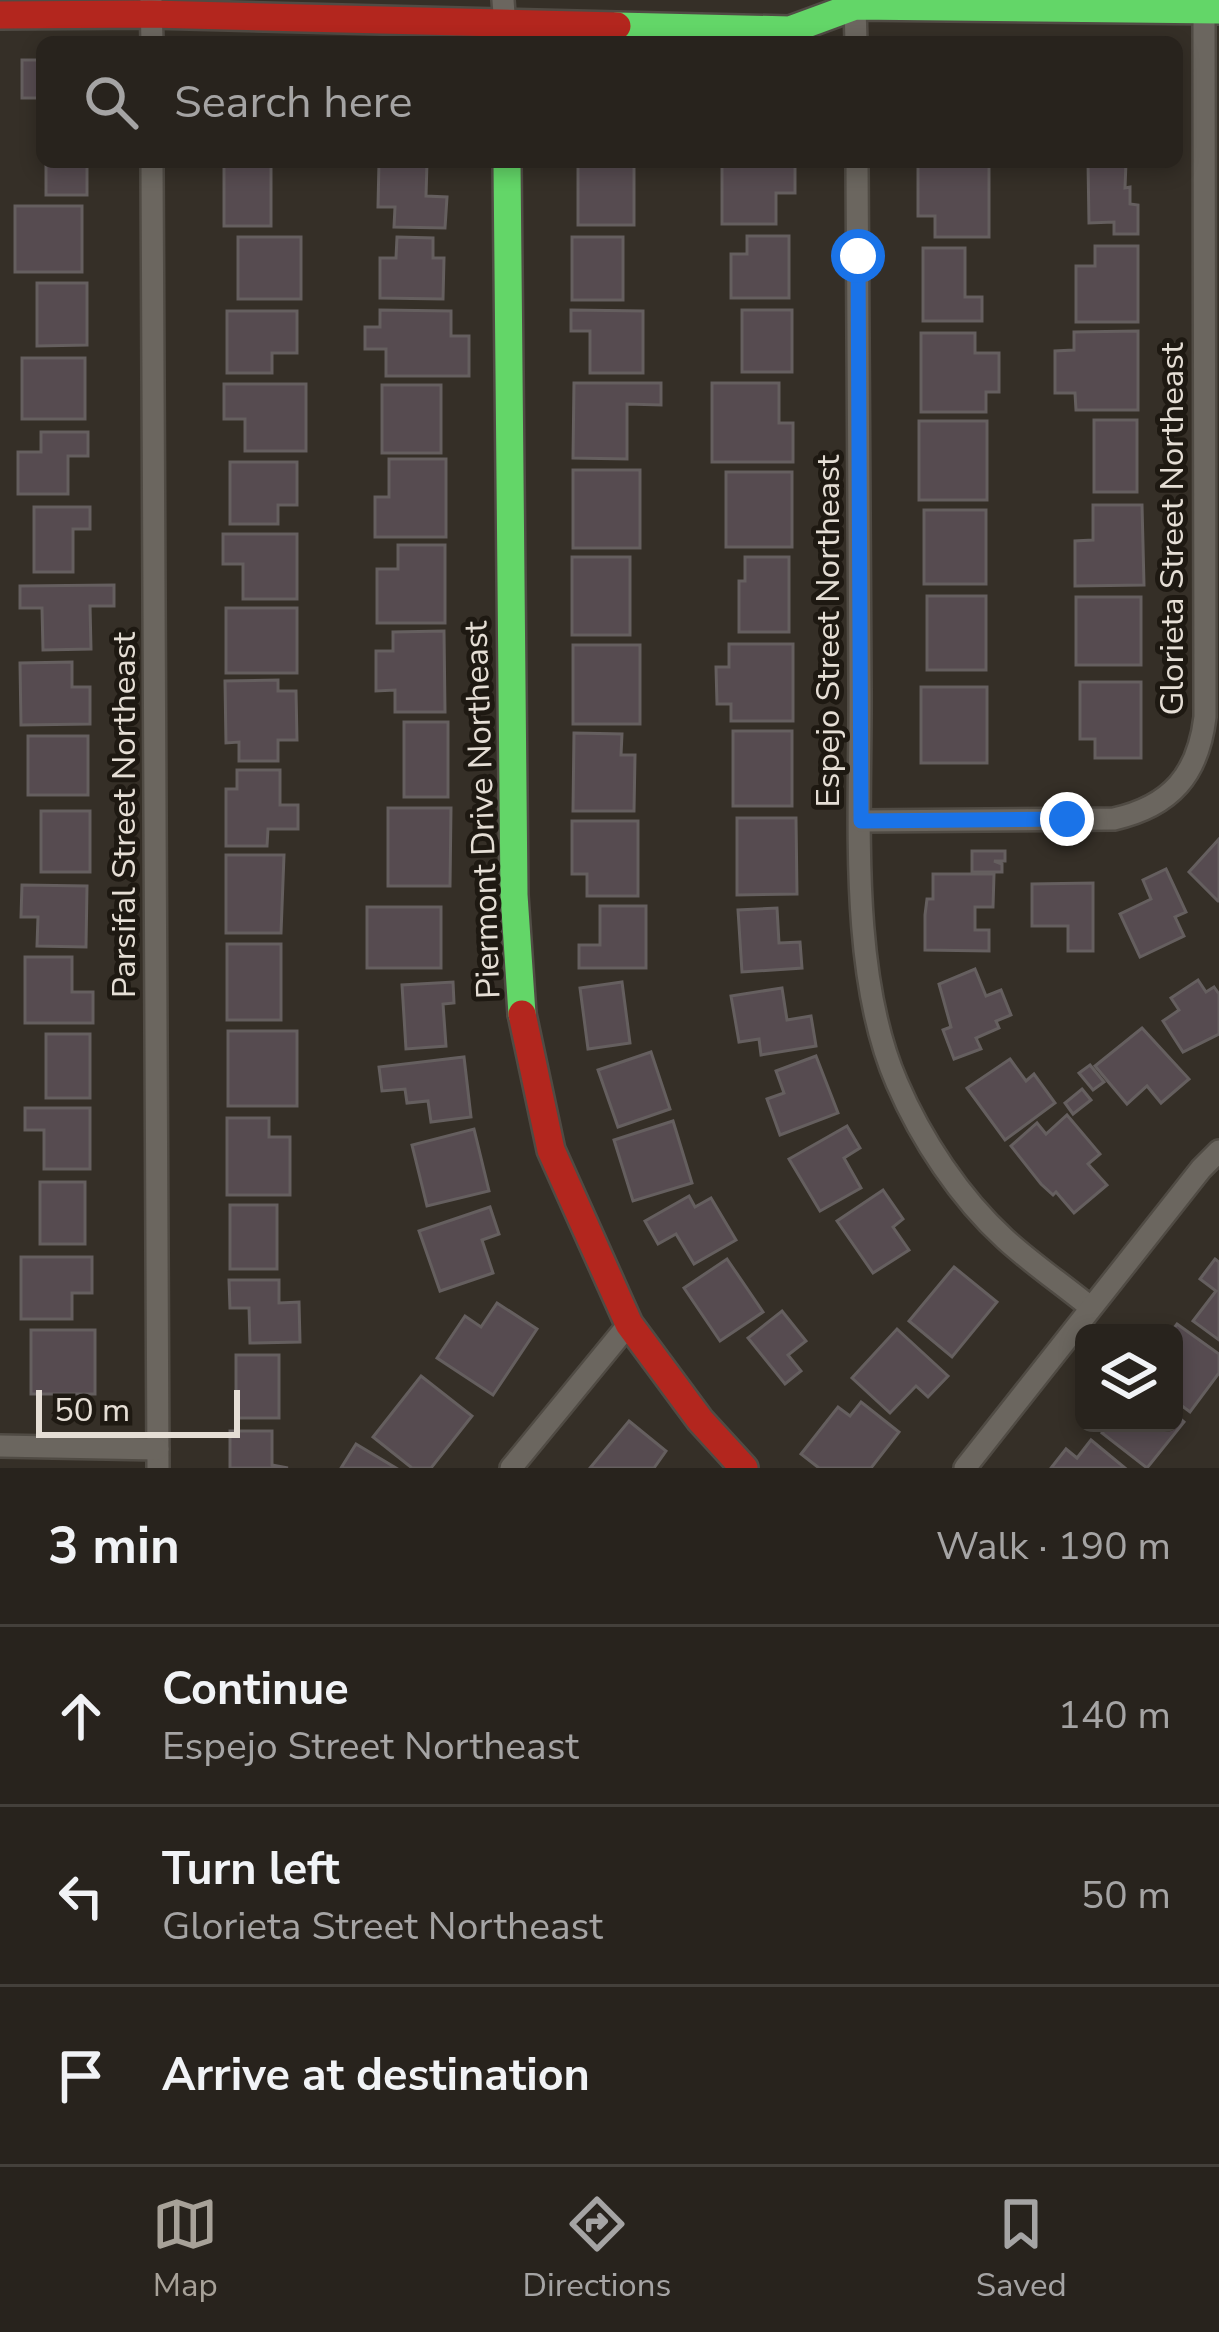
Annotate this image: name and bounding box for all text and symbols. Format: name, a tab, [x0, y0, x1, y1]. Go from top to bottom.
search box	[36, 36, 1183, 168]
icon: search	[78, 69, 144, 135]
text: Search here	[174, 72, 413, 133]
route start	[831, 229, 885, 283]
street label: Glorieta Street Northeast	[1150, 342, 1195, 716]
street label: Espejo Street Northeast	[806, 454, 851, 807]
street label: Piermont Drive Northeast	[453, 620, 512, 1000]
street label: Parsifal Street Northeast	[102, 632, 147, 998]
route end	[1040, 792, 1094, 846]
map controls	[1075, 1324, 1183, 1432]
button: layers	[1075, 1324, 1183, 1432]
scale bar	[36, 1384, 240, 1437]
text: 50 m	[54, 1388, 130, 1433]
text: 3 min	[48, 1511, 180, 1581]
text: Walk · 190 m	[936, 1520, 1171, 1573]
text: Continue	[162, 1659, 349, 1720]
icon: ahead	[48, 1683, 114, 1749]
text: 140 m	[1057, 1689, 1171, 1742]
text: Espejo Street Northeast	[162, 1720, 579, 1773]
text: Turn left	[162, 1839, 340, 1900]
icon: left	[48, 1863, 114, 1929]
text: 50 m	[1081, 1869, 1171, 1922]
text: Glorieta Street Northeast	[162, 1900, 603, 1953]
icon: arrive	[48, 2043, 114, 2109]
text: Arrive at destination	[162, 2045, 590, 2106]
tab: Map	[152, 2191, 218, 2308]
tab: Directions	[523, 2191, 671, 2308]
tab: Saved	[976, 2191, 1067, 2308]

